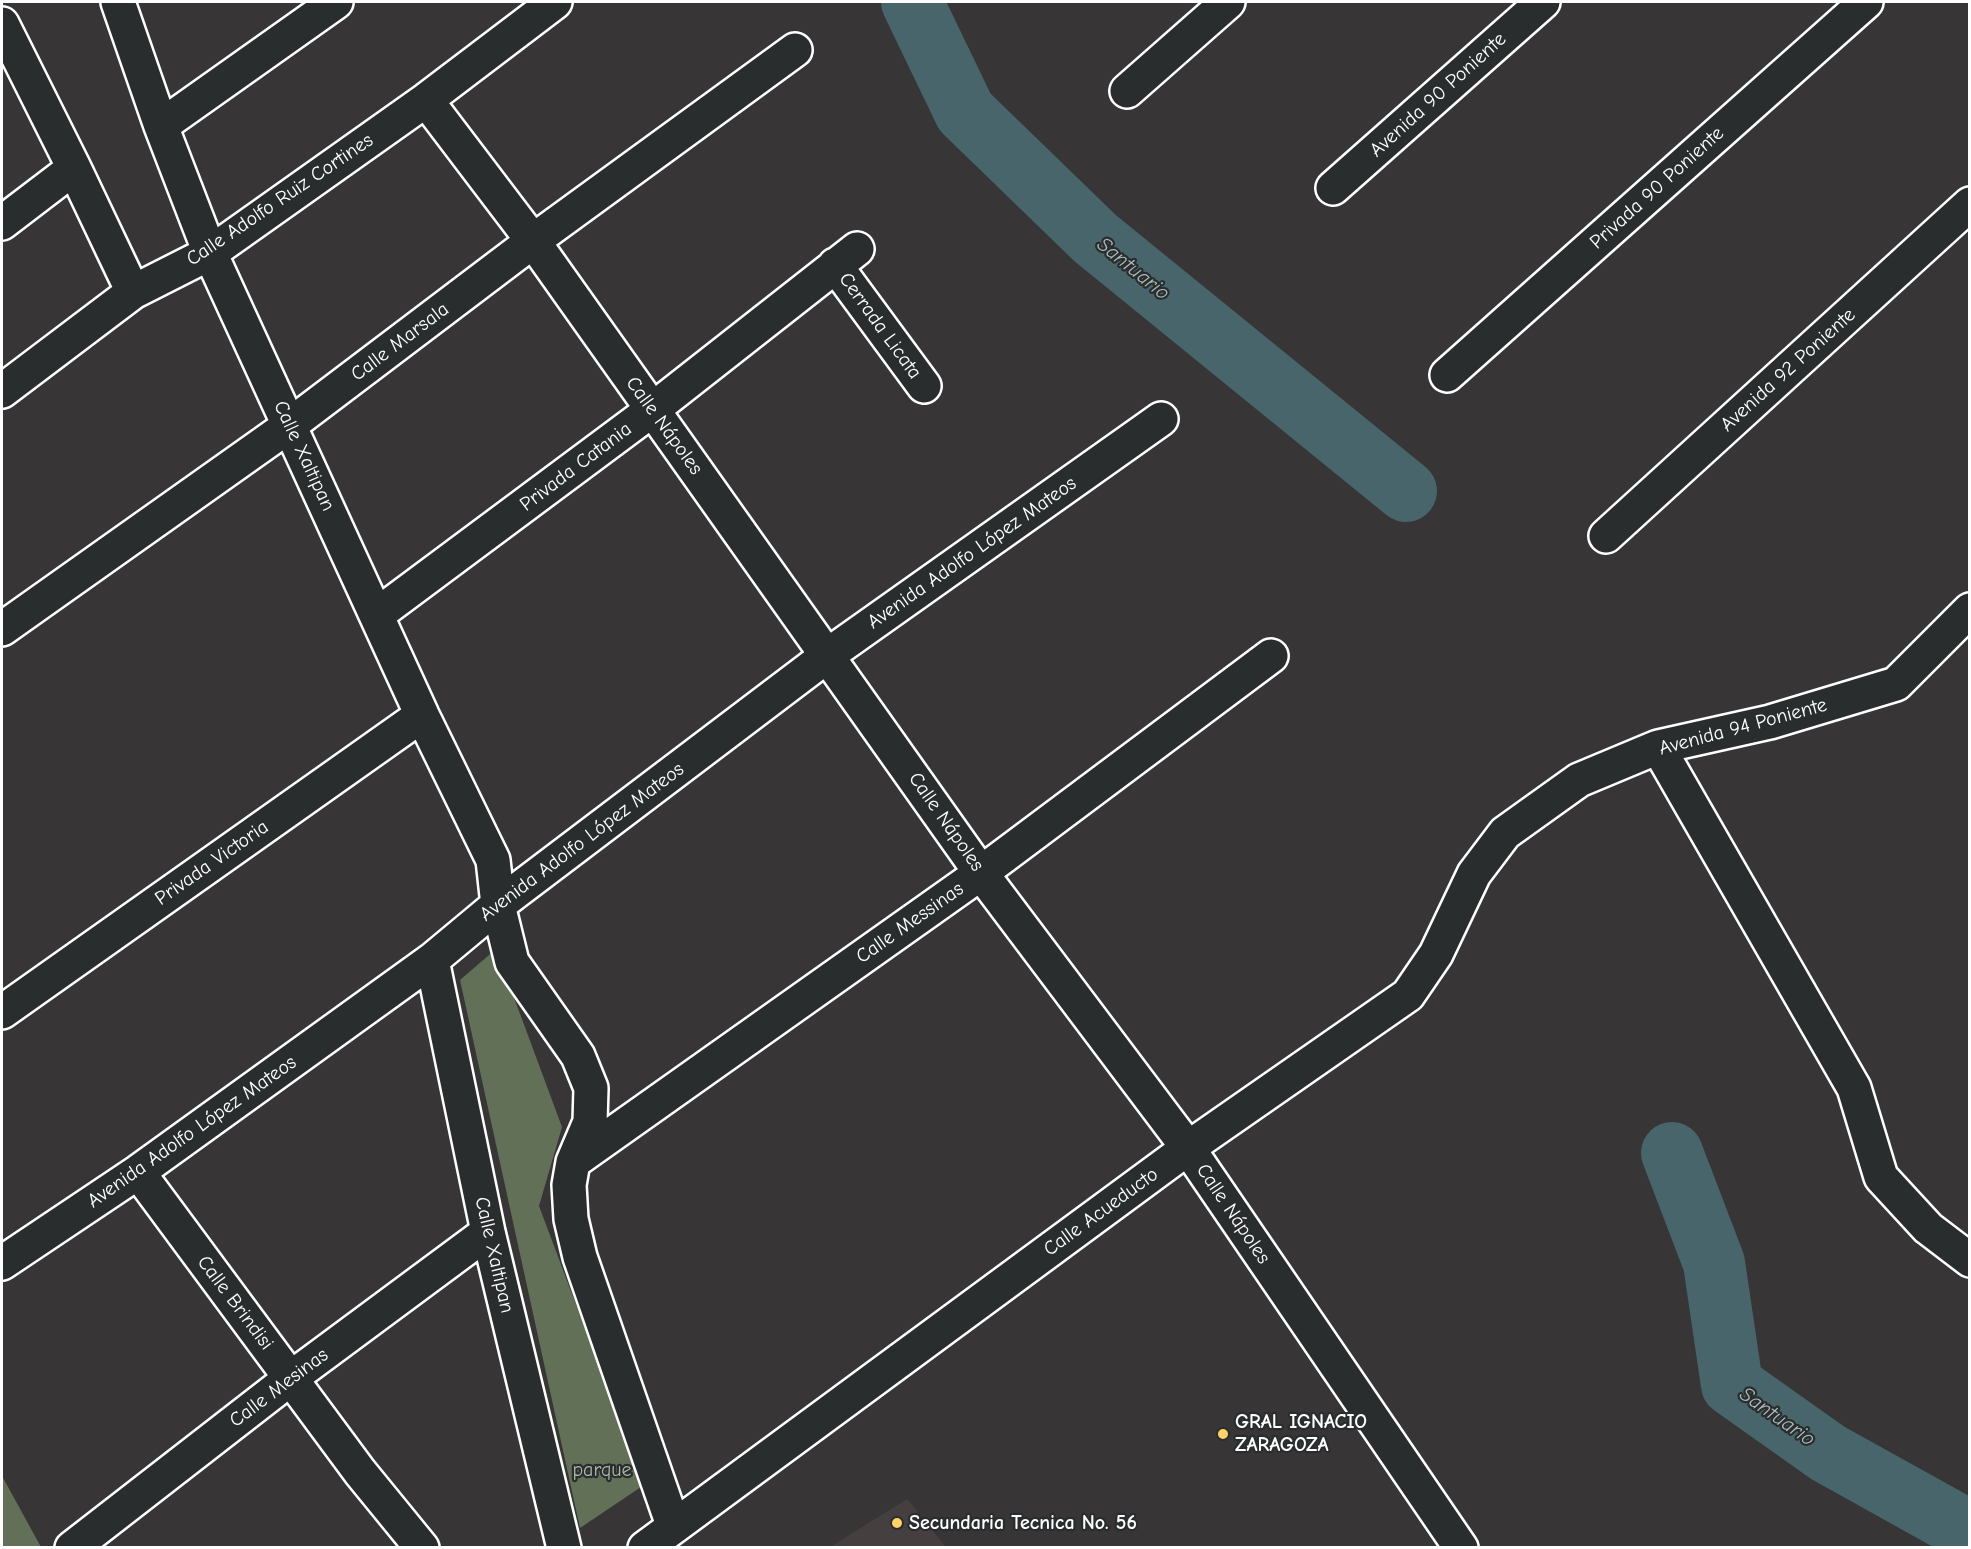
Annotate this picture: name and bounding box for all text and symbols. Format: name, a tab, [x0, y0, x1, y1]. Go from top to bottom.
street label: Avenida 90 Poniente	[1365, 28, 1511, 162]
street label: Privada 90 Poniente	[1585, 122, 1729, 254]
street label: Calle Adolfo Ruiz Cortines	[182, 128, 378, 272]
water label: Santuario	[1092, 232, 1174, 306]
street label: Cerrada Licata	[833, 268, 927, 384]
street label: Calle Marsala	[346, 297, 454, 387]
street label: Avenida 92 Poniente	[1716, 303, 1860, 437]
street label: Calle Nápoles	[620, 372, 708, 480]
street label: Calle Xaltipan	[268, 397, 340, 515]
street label: Privada Catania	[515, 417, 637, 517]
street label: Avenida Adolfo López Mateos	[863, 472, 1081, 634]
street label: Avenida 94 Poniente	[1657, 693, 1829, 761]
street label: Avenida Adolfo López Mateos	[475, 757, 689, 927]
street label: Calle Nápoles	[903, 768, 989, 876]
street label: Privada Victoria	[151, 815, 273, 911]
street label: Calle Messinas	[852, 877, 968, 969]
street label: Avenida Adolfo López Mateos	[83, 1051, 301, 1213]
street label: Calle Nápoles	[1191, 1159, 1275, 1269]
street label: Calle Acueducto	[1039, 1162, 1163, 1262]
street label: Calle Xaltipan	[469, 1194, 519, 1316]
street label: Calle Brindisi	[192, 1251, 278, 1355]
street label: Calle Mesinas	[225, 1343, 333, 1433]
water label: Santuario	[1734, 1382, 1820, 1452]
place label: GRAL IGNACIO ZARAGOZA	[1235, 1410, 1367, 1457]
marker: GRAL IGNACIO ZARAGOZA	[1216, 1427, 1230, 1441]
park label: parque	[572, 1458, 632, 1482]
place label: Secundaria Tecnica No. 56	[909, 1511, 1137, 1535]
marker: Secundaria Tecnica No. 56	[890, 1516, 904, 1530]

